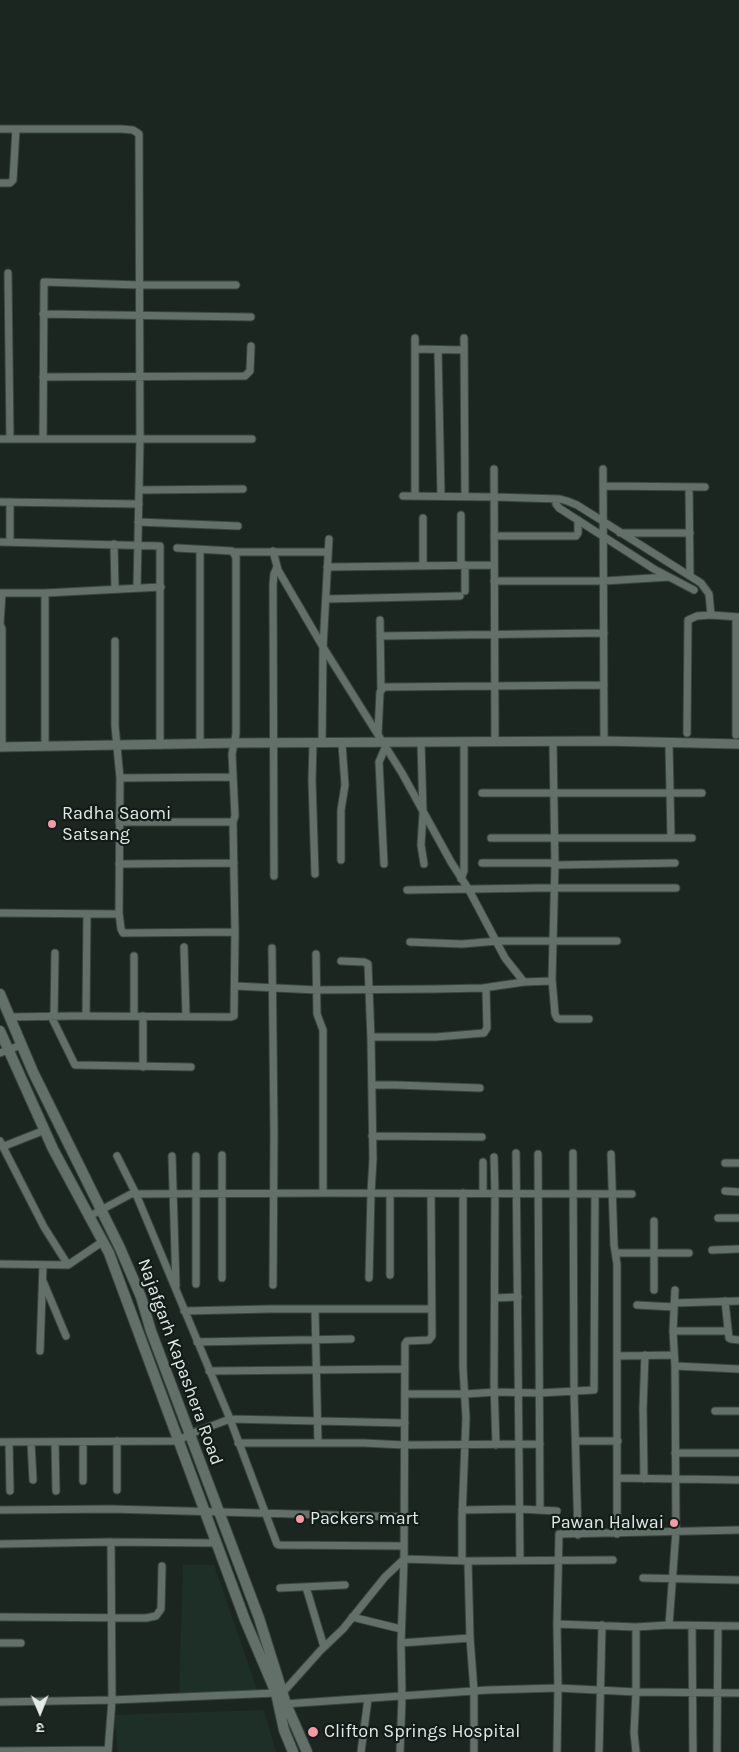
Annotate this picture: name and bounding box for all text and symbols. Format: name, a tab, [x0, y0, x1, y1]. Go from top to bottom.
place label: Radha Saomi Satsang	[62, 803, 171, 846]
marker: Radha Saomi Satsang	[46, 818, 58, 830]
street label: Najafgarh Kapashera Road	[133, 1256, 227, 1468]
place label: Packers mart	[310, 1508, 419, 1530]
place label: Pawan Halwai	[551, 1512, 664, 1534]
marker: Packers mart	[294, 1513, 306, 1525]
marker: Pawan Halwai	[668, 1517, 680, 1529]
north arrow	[15, 1687, 65, 1737]
text: उ	[36, 1719, 45, 1736]
place label: Clifton Springs Hospital	[324, 1721, 520, 1743]
marker: Clifton Springs Hospital	[306, 1725, 320, 1739]

